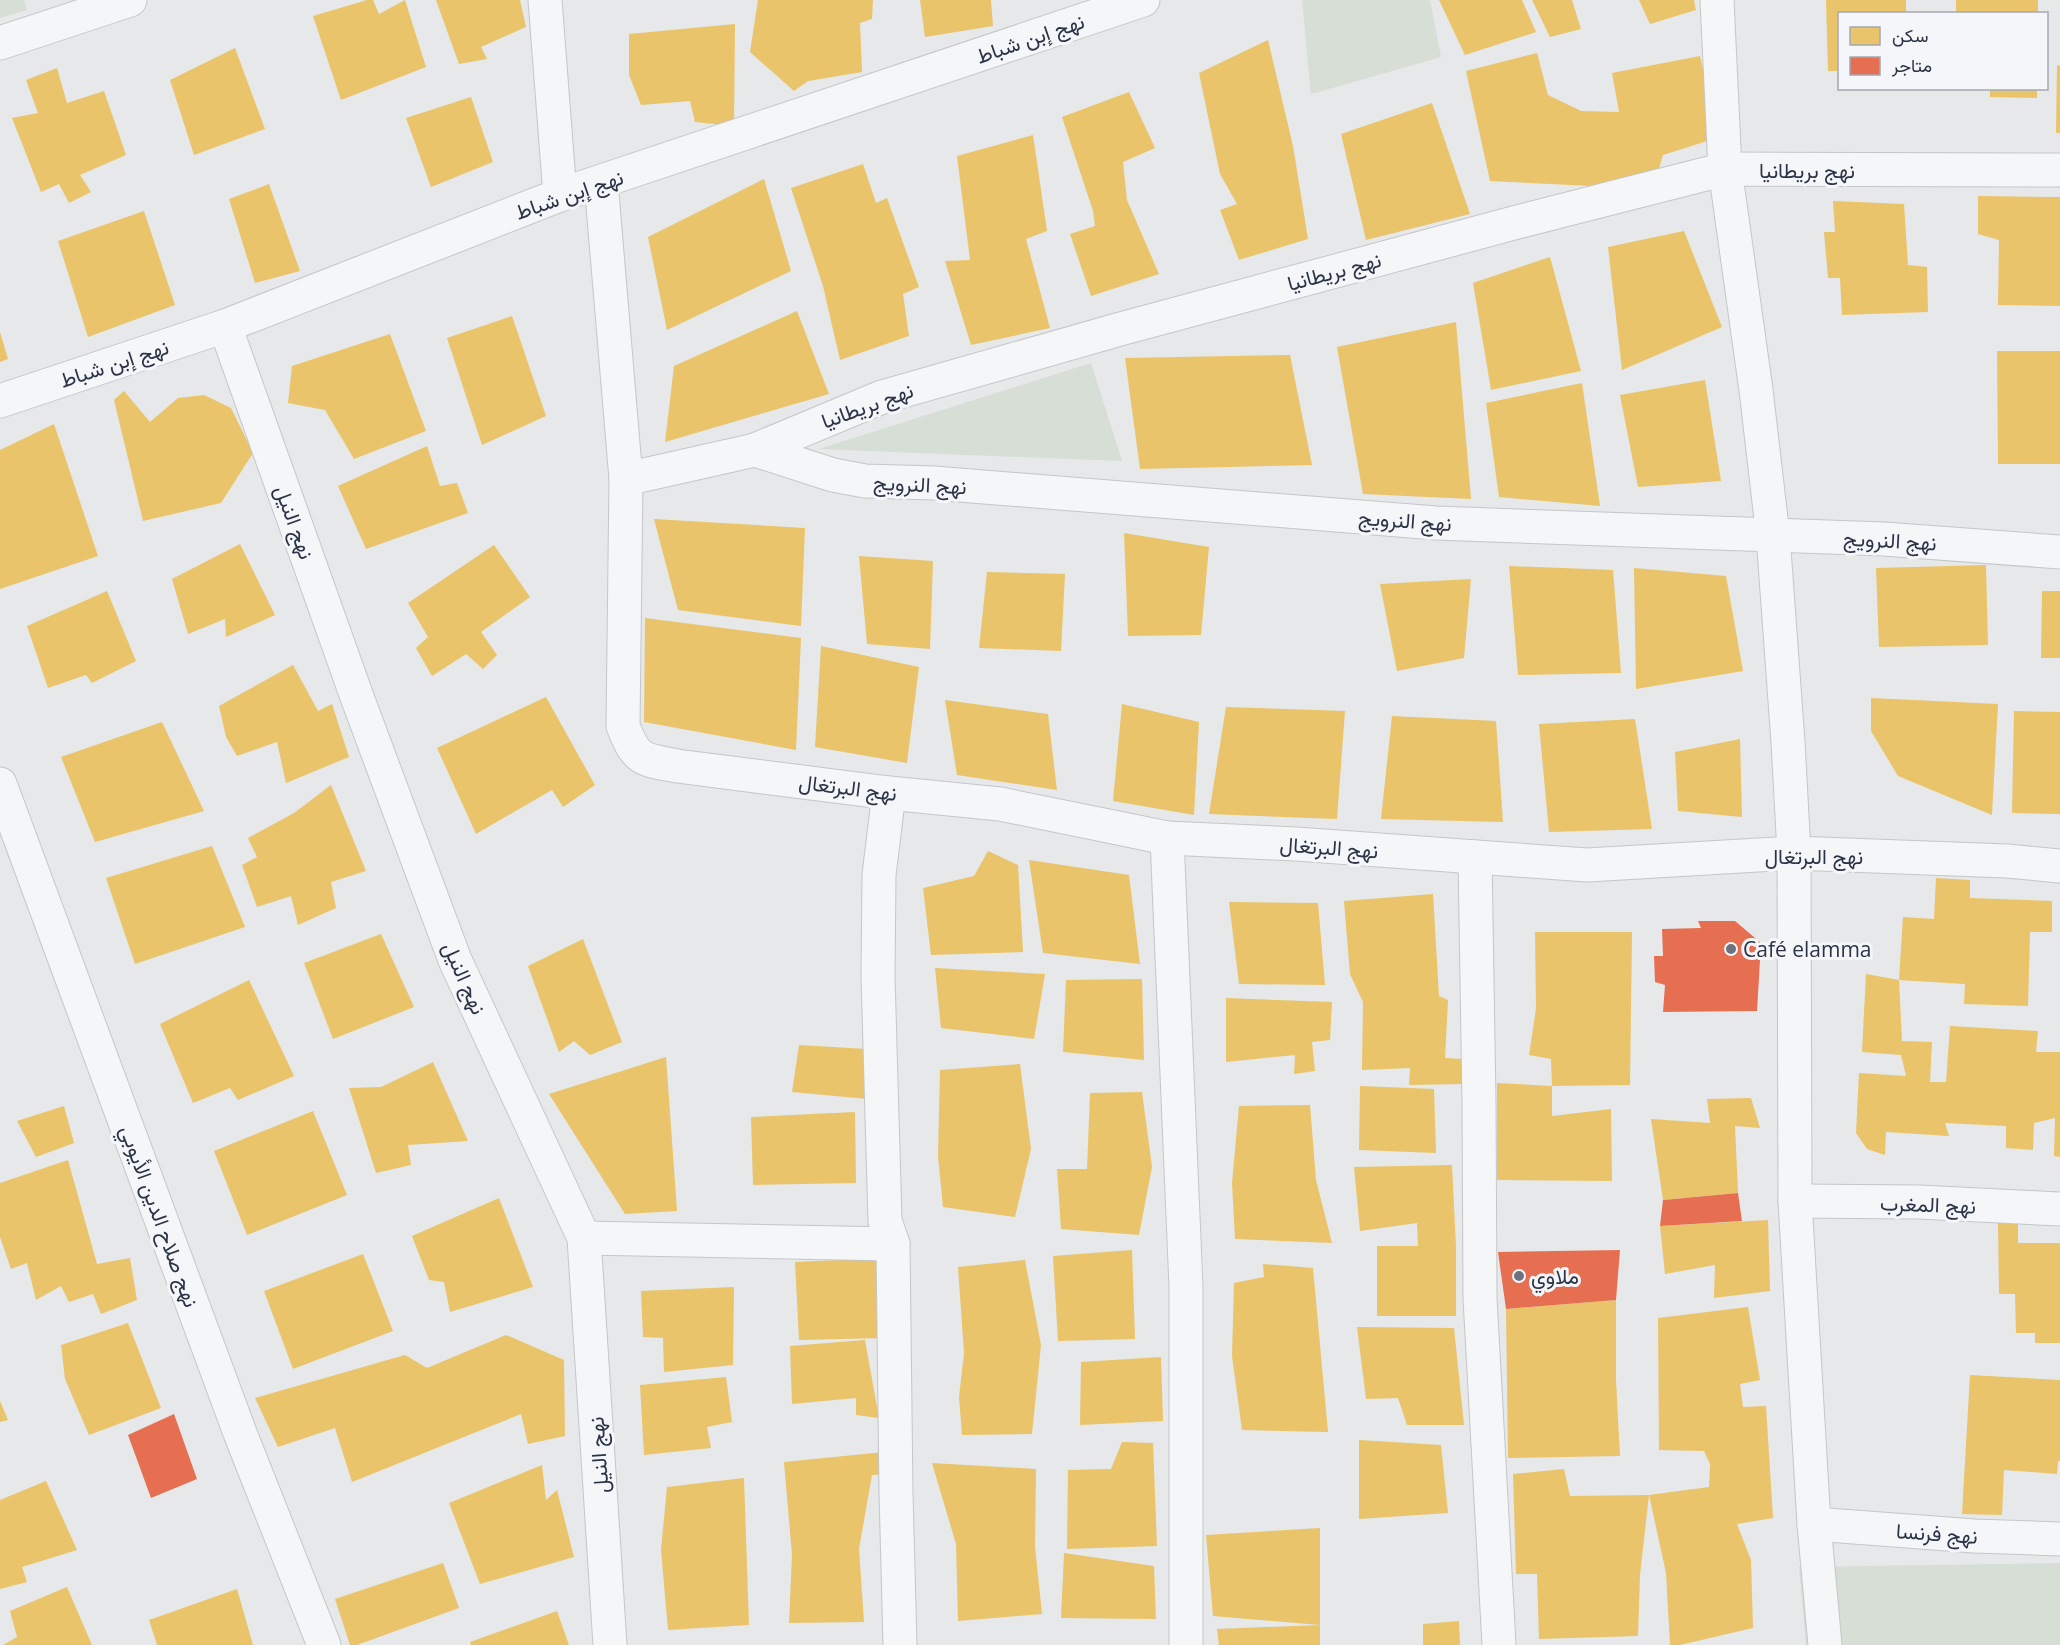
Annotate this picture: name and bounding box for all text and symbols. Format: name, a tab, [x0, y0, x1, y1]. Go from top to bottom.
street label: نهج إبن شباط	[972, 6, 1088, 71]
legend	[1838, 12, 2048, 90]
text: سكن	[1892, 23, 1928, 47]
text: متاجر	[1891, 53, 1932, 77]
street label: نهج بريطانيا	[1759, 156, 1855, 185]
street label: نهج إبن شباط	[511, 162, 627, 227]
street label: نهج بريطانيا	[1284, 245, 1384, 298]
street label: نهج إبن شباط	[56, 332, 172, 395]
street label: نهج بريطانيا	[817, 375, 917, 436]
street label: نهج النرويج	[872, 468, 967, 501]
street label: نهج النيل	[268, 481, 321, 563]
street label: نهج النرويج	[1357, 503, 1453, 538]
street label: نهج النرويج	[1842, 524, 1937, 557]
street label: نهج البرتغال	[797, 767, 899, 808]
street label: نهج البرتغال	[1279, 830, 1379, 865]
street label: نهج البرتغال	[1765, 842, 1863, 871]
place label: Café elamma	[1743, 935, 1872, 963]
street label: نهج النيل	[436, 937, 493, 1019]
marker: Café elamma	[1724, 942, 1738, 956]
street label: نهج صلاح الدين الأيوبي	[110, 1121, 206, 1312]
street label: نهج المغرب	[1879, 1188, 1977, 1221]
place label: ملاوي	[1531, 1262, 1579, 1294]
marker: ملاوي	[1512, 1269, 1526, 1283]
street label: نهج النيل	[581, 1416, 616, 1494]
street label: نهج فرنسا	[1895, 1516, 1979, 1551]

